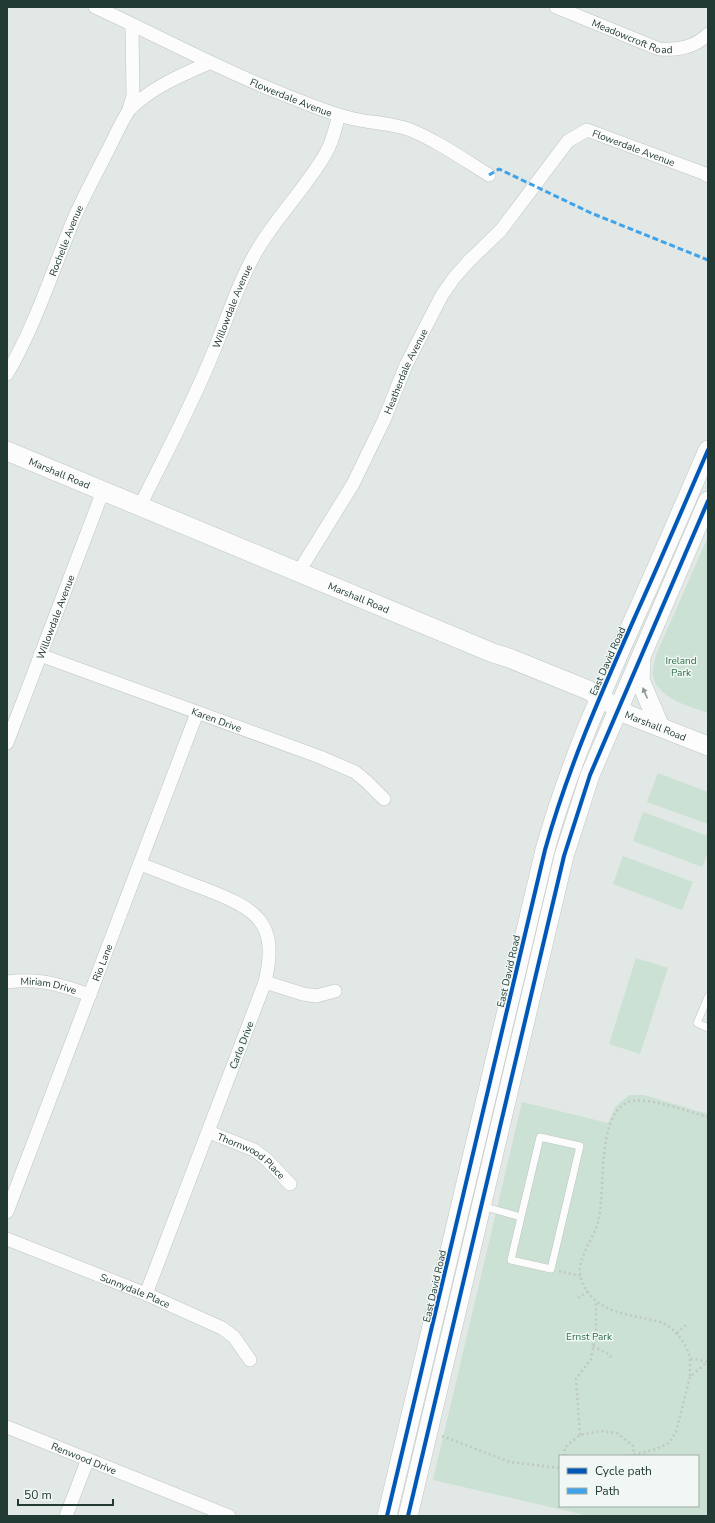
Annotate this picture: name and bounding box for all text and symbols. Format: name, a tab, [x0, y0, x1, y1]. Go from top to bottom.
street label: Meadowcroft Road	[590, 16, 673, 57]
street label: Flowerdale Avenue	[248, 75, 334, 121]
street label: Flowerdale Avenue	[590, 127, 677, 170]
street label: Rochelle Avenue	[46, 203, 87, 278]
street label: Willowdale Avenue	[210, 262, 256, 351]
street label: Heatherdale Avenue	[381, 326, 432, 416]
street label: Marshall Road	[27, 455, 92, 493]
street label: Willowdale Avenue	[34, 573, 78, 661]
street label: Marshall Road	[326, 579, 391, 617]
street label: East David Road	[587, 625, 629, 698]
park label: Ireland Park	[665, 654, 697, 680]
one-way arrow	[642, 687, 648, 698]
street label: Karen Drive	[189, 705, 243, 736]
street label: Marshall Road	[623, 708, 688, 745]
street label: East David Road	[494, 934, 524, 1009]
street label: Rio Lane	[89, 942, 116, 984]
street label: Miriam Drive	[20, 975, 78, 998]
street label: Carlo Drive	[226, 1019, 257, 1071]
street label: Thornwood Place	[215, 1130, 288, 1183]
street label: East David Road	[420, 1249, 450, 1324]
street label: Sunnydale Place	[98, 1270, 172, 1312]
park label: Ernst Park	[566, 1330, 613, 1344]
street label: Renwood Drive	[49, 1439, 118, 1478]
legend	[559, 1455, 699, 1507]
text: Cycle path	[595, 1463, 652, 1479]
scale bar	[18, 1481, 113, 1507]
text: Path	[595, 1483, 620, 1499]
text: 50 m	[24, 1487, 52, 1503]

